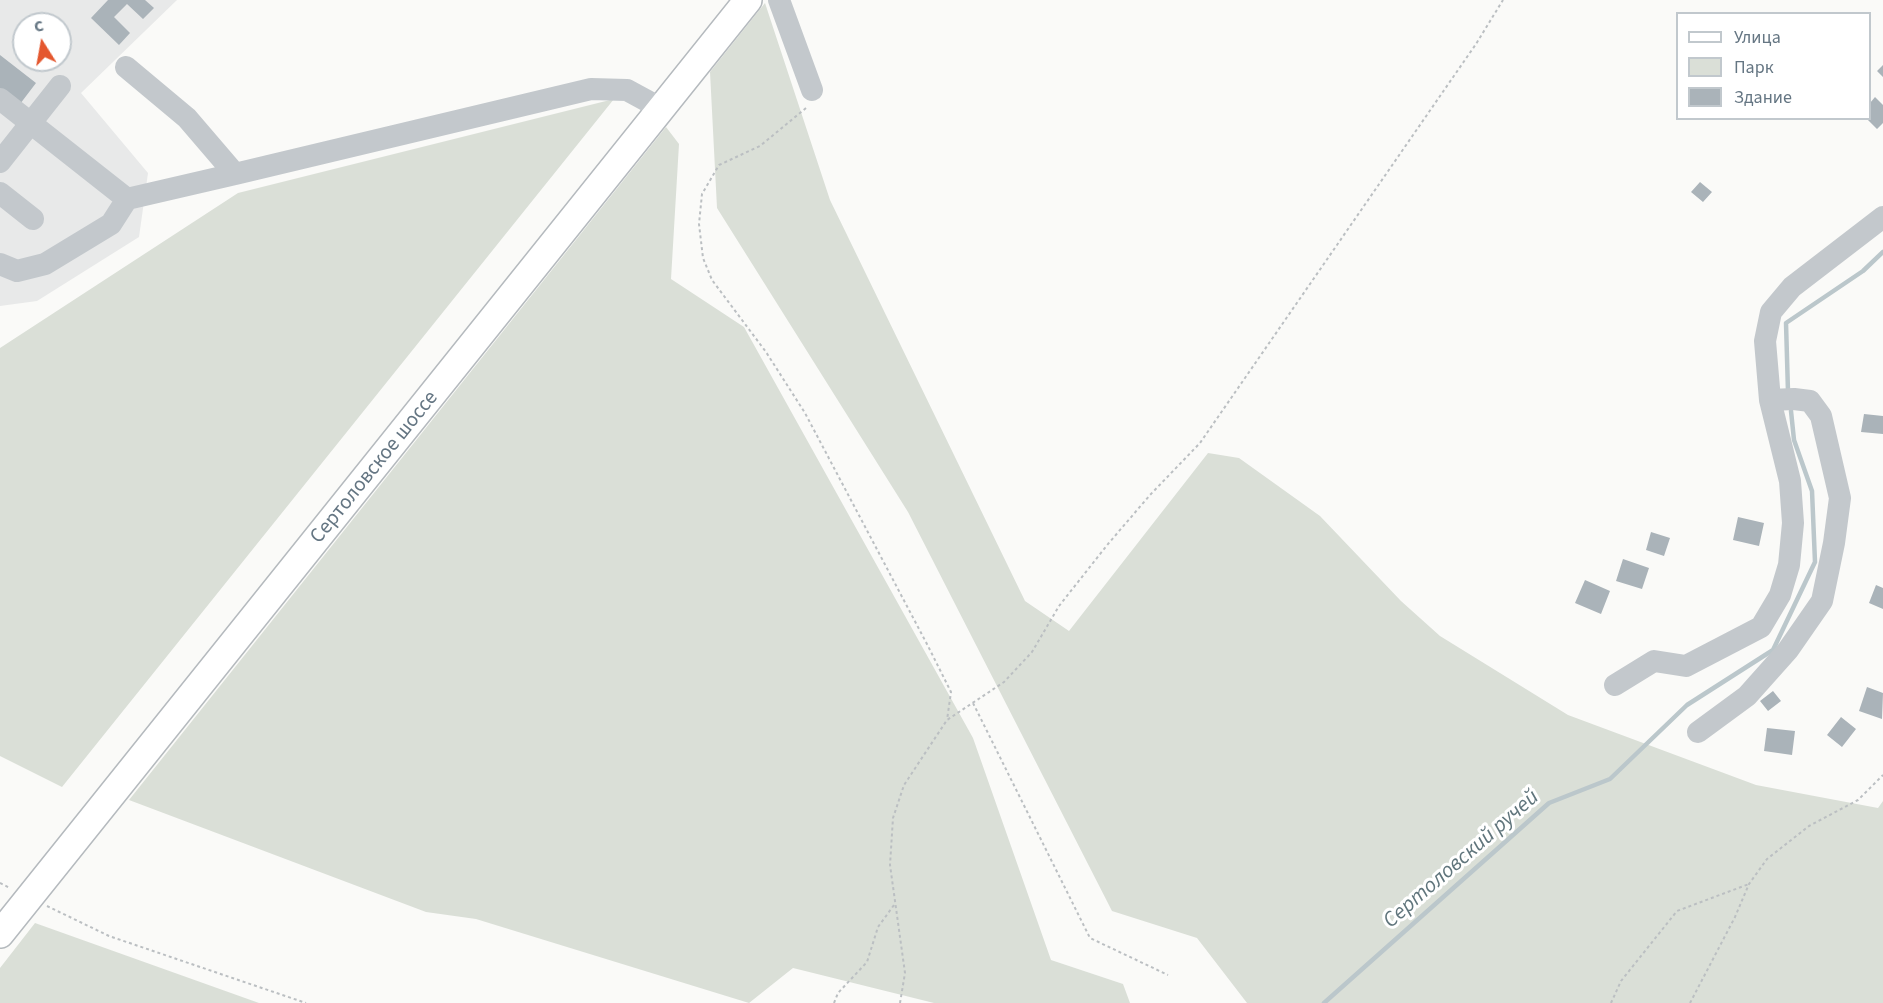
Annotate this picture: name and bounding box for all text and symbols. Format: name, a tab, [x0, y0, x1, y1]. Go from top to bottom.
north arrow	[12, 12, 72, 72]
legend	[1676, 12, 1871, 120]
text: С	[32, 15, 46, 38]
text: Улица	[1734, 25, 1781, 50]
text: Парк	[1734, 55, 1774, 80]
text: Здание	[1734, 85, 1792, 110]
street label: Сертоловское шоссе	[306, 387, 444, 549]
water label: Сертоловский ручей	[1379, 785, 1545, 935]

